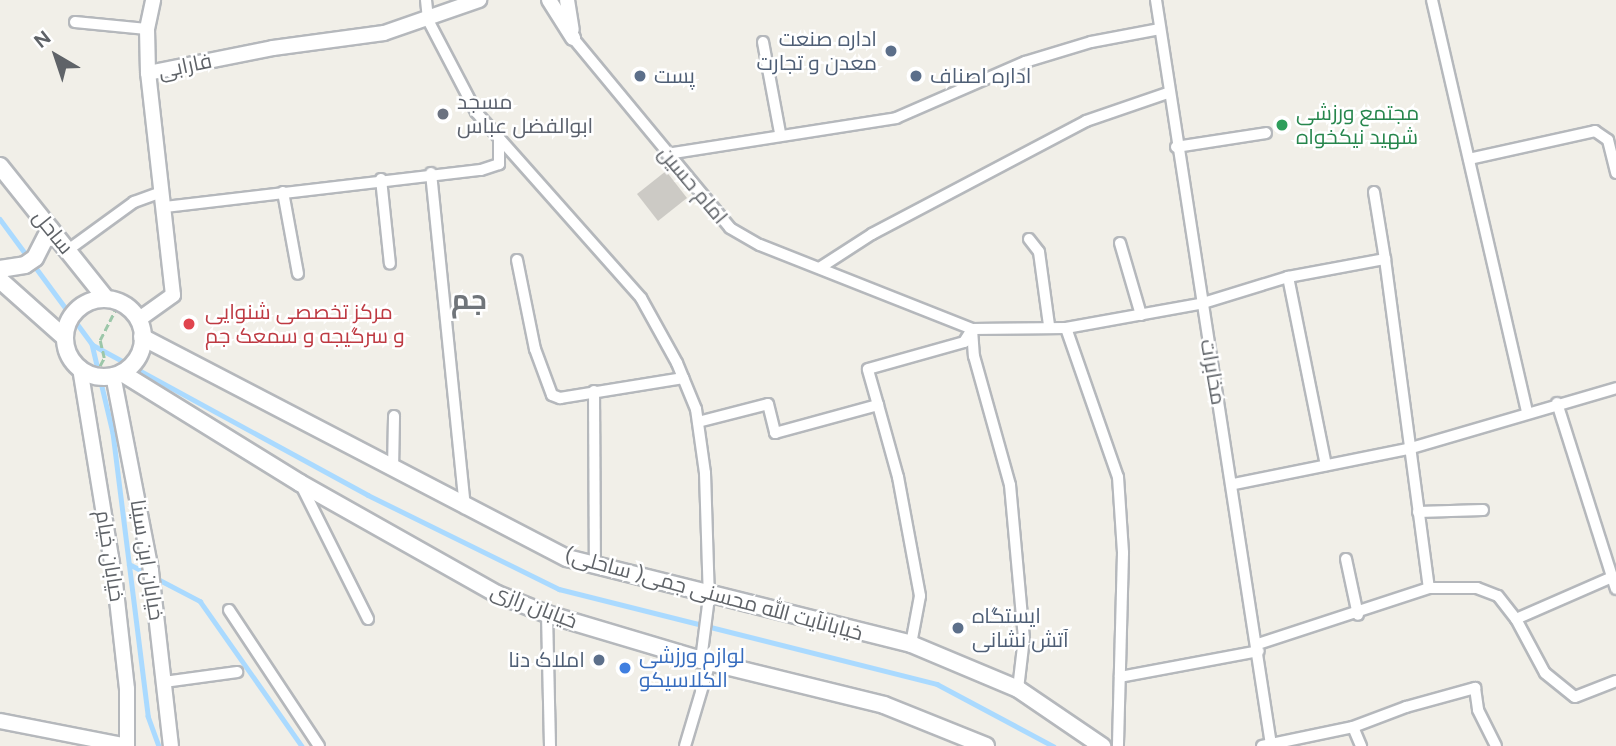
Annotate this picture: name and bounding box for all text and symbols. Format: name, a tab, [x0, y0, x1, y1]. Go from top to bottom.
north arrow	[21, 21, 91, 91]
text: N	[30, 26, 55, 53]
place label: اداره صنعت معدن و تجارت	[757, 26, 877, 76]
marker: اداره صنعت معدن و تجارت	[883, 43, 899, 59]
street label: فارابی	[156, 48, 214, 84]
place label: پست	[654, 63, 695, 89]
place label: اداره اصناف	[930, 63, 1031, 89]
marker: پست	[632, 68, 648, 84]
marker: اداره اصناف	[908, 68, 924, 84]
place label: مسجد ابوالفضل عباس	[457, 89, 593, 139]
place label: مجتمع ورزشی شهید نیکخواه	[1296, 100, 1419, 150]
marker: مسجد ابوالفضل عباس	[435, 106, 451, 122]
marker: مجتمع ورزشی شهید نیکخواه	[1274, 117, 1290, 133]
street label: امام حسین	[653, 141, 733, 229]
street label: ساحل	[28, 205, 78, 259]
district label: جم	[451, 282, 487, 316]
place label: مرکز تخصصی شنوایی و سرگیجه و سمعک جم	[205, 299, 405, 349]
marker: مرکز تخصصی شنوایی و سرگیجه و سمعک جم	[179, 314, 199, 334]
street label: مخابرات	[1195, 337, 1231, 407]
street label: خیابان ابن سینا	[125, 498, 169, 622]
street label: خیابان خیام	[90, 509, 130, 603]
street label: خیابانآیت الله محسنی جمی( ساحلی)	[562, 542, 866, 646]
street label: خیابان رازی	[487, 578, 581, 634]
place label: ایستگاه آتش نشانی	[972, 603, 1069, 653]
marker: ایستگاه آتش نشانی	[950, 620, 966, 636]
place label: لوازم ورزشی الکلاسیکو	[639, 643, 745, 693]
place label: املاک دنا	[508, 647, 585, 673]
marker: املاک دنا	[591, 652, 607, 668]
marker: لوازم ورزشی الکلاسیکو	[617, 660, 633, 676]

